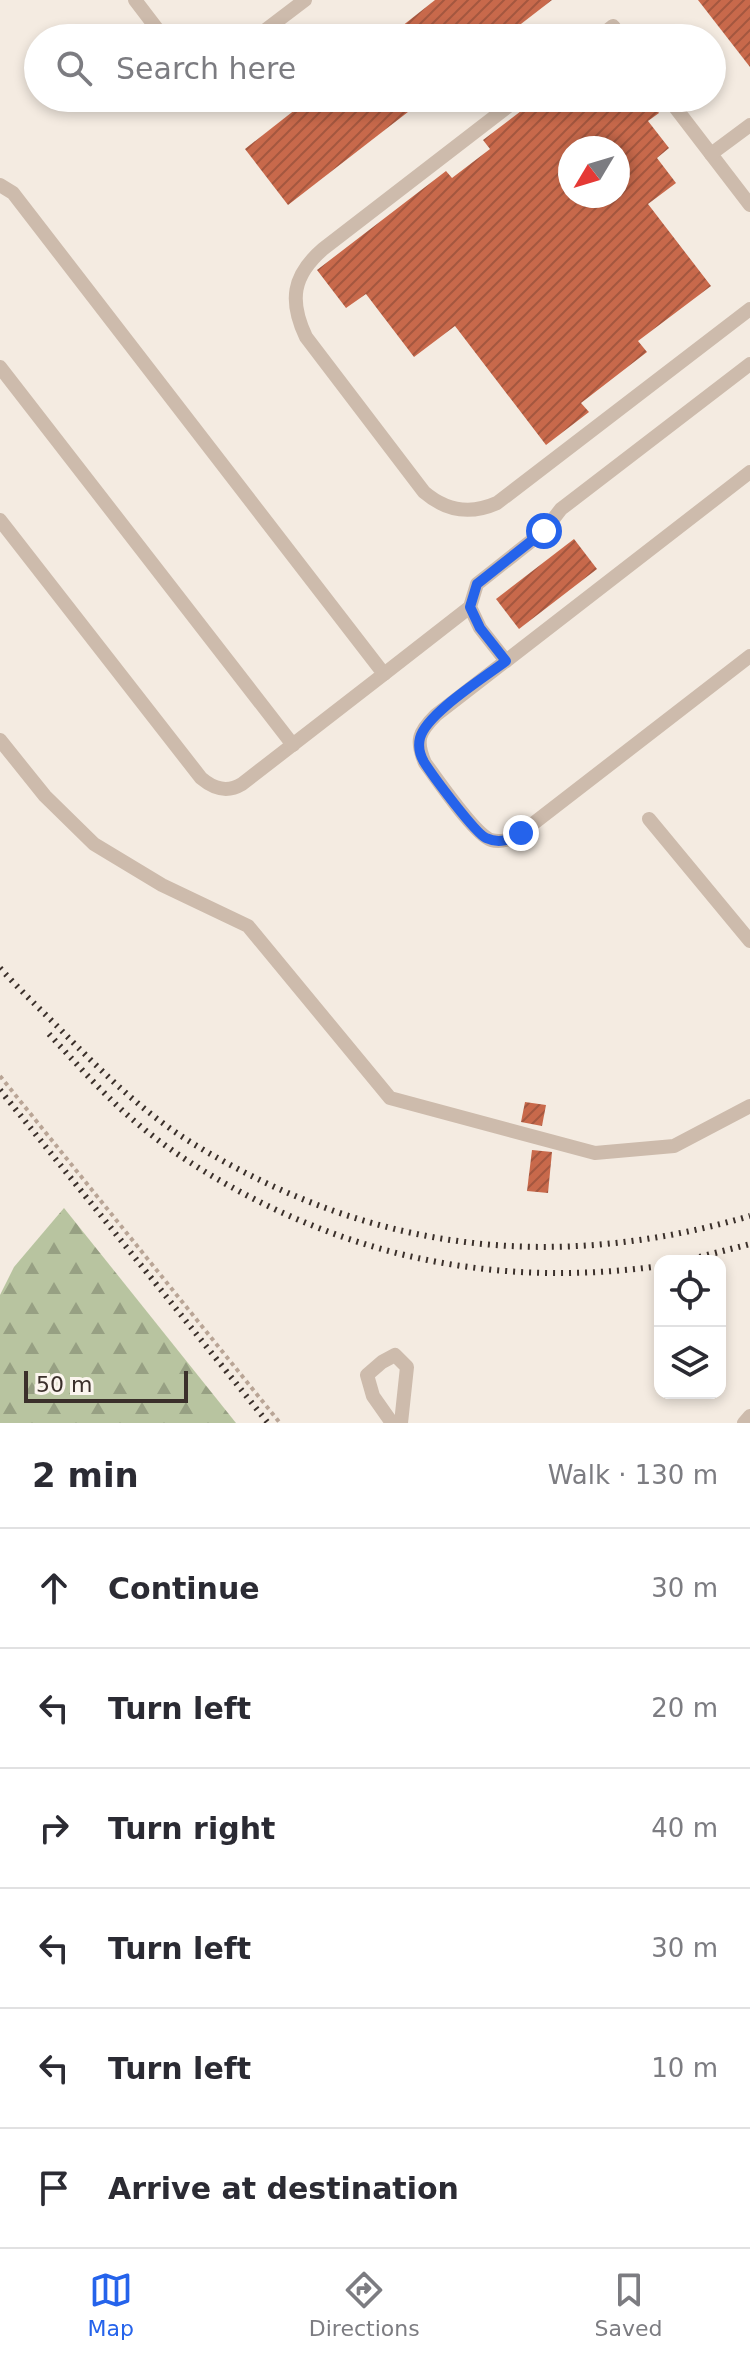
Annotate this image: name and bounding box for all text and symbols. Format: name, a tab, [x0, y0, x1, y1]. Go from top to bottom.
search box	[24, 24, 726, 112]
icon: search	[52, 46, 96, 90]
text: Search here	[116, 51, 296, 86]
north arrow	[558, 136, 630, 208]
route start	[526, 513, 562, 549]
route end	[503, 815, 539, 851]
map controls	[654, 1255, 726, 1399]
button: locate	[654, 1255, 726, 1327]
button: layers	[654, 1327, 726, 1399]
scale bar	[24, 1367, 188, 1403]
text: 50 m	[36, 1372, 92, 1397]
text: 2 min	[32, 1455, 139, 1495]
text: Walk · 130 m	[548, 1460, 718, 1490]
icon: ahead	[32, 1566, 76, 1610]
text: Continue	[108, 1571, 260, 1606]
text: 30 m	[651, 1573, 718, 1603]
icon: left	[32, 1686, 76, 1730]
text: Turn left	[108, 1691, 251, 1726]
text: 20 m	[651, 1693, 718, 1723]
icon: right	[32, 1806, 76, 1850]
text: Turn right	[108, 1811, 275, 1846]
text: 40 m	[651, 1813, 718, 1843]
icon: left	[32, 1926, 76, 1970]
text: Turn left	[108, 1931, 251, 1966]
text: 30 m	[651, 1933, 718, 1963]
icon: left	[32, 2046, 76, 2090]
text: Turn left	[108, 2051, 251, 2086]
text: 10 m	[651, 2053, 718, 2083]
icon: arrive	[32, 2166, 76, 2210]
text: Arrive at destination	[108, 2171, 459, 2206]
tab: Map	[87, 2268, 134, 2341]
tab: Directions	[309, 2268, 420, 2341]
tab: Saved	[595, 2268, 663, 2341]

